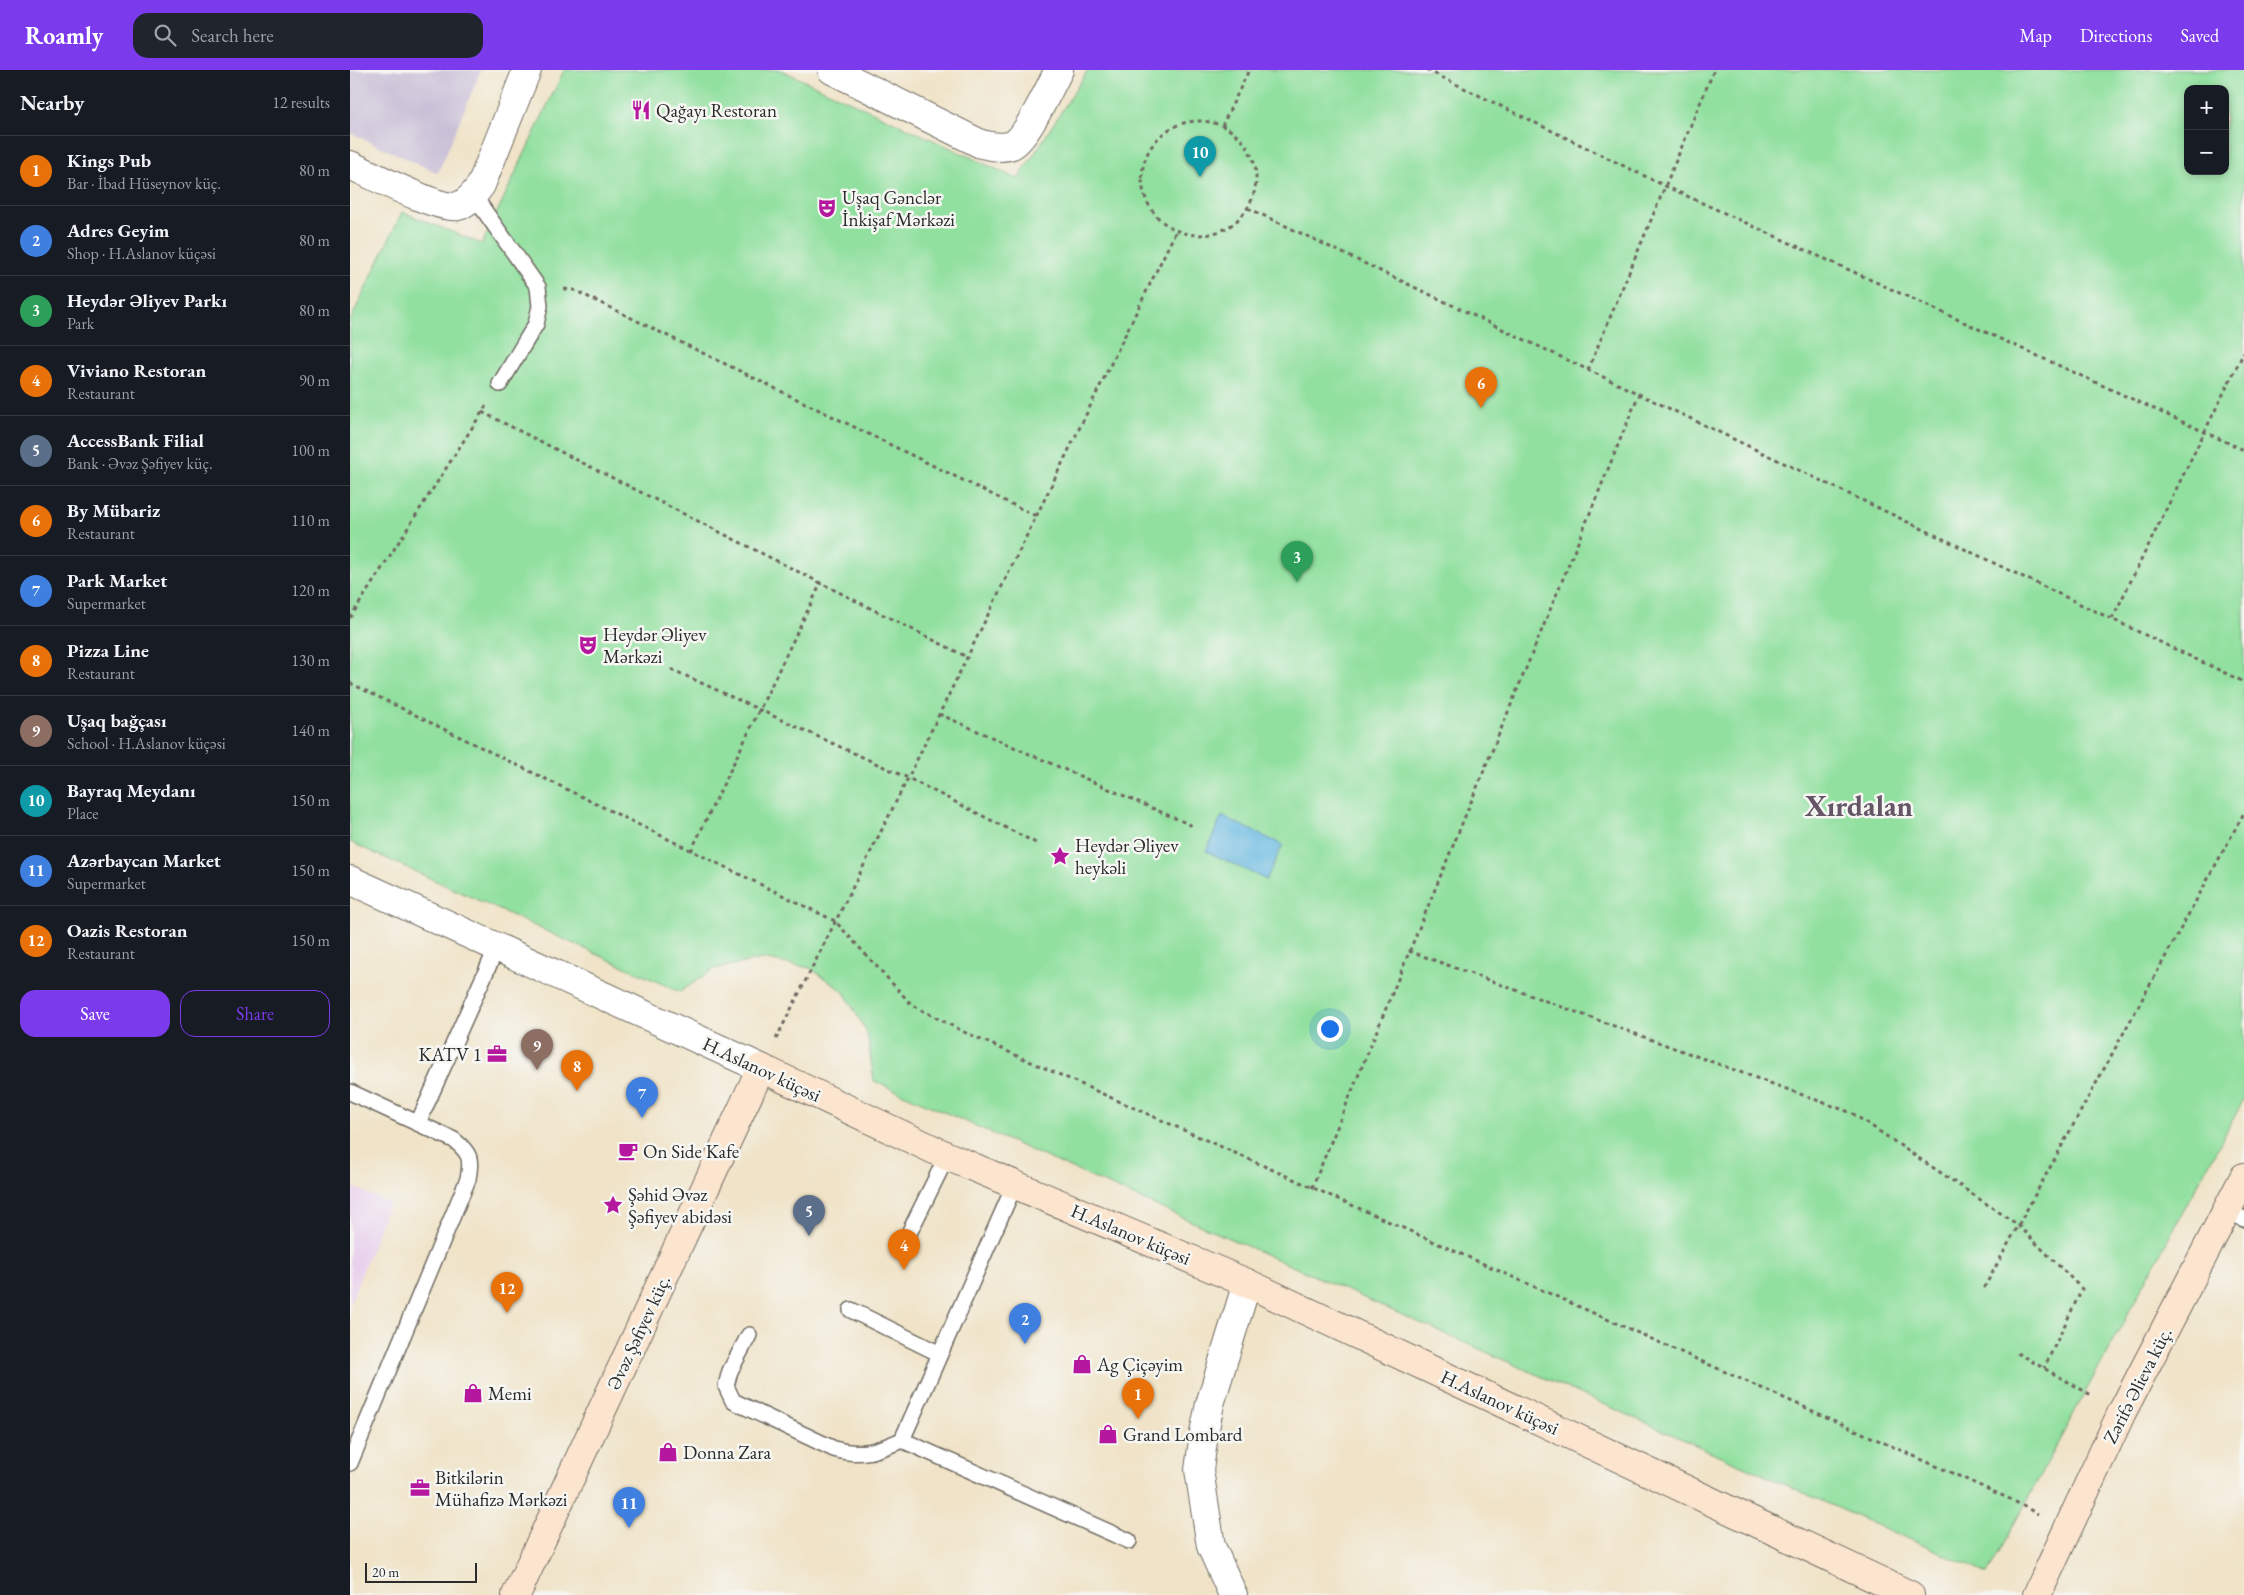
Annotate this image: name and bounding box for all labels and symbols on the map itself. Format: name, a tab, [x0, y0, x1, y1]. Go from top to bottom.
place label: Qağayı Restoran	[656, 98, 777, 123]
restaurant icon: Qağayı Restoran	[630, 99, 652, 121]
pin: 10	[1184, 136, 1216, 177]
place label: Uşaq Gənclər İnkişaf Mərkəzi	[842, 185, 955, 232]
theatre icon: Uşaq Gənclər İnkişaf Mərkəzi	[816, 197, 838, 219]
pin: 6	[1465, 367, 1497, 408]
pin: 3	[1281, 541, 1313, 582]
place label: Heydər Əliyev Mərkəzi	[603, 622, 707, 669]
theatre icon: Heydər Əliyev Mərkəzi	[577, 634, 599, 656]
district label: Xırdalan	[1804, 787, 1913, 825]
place label: Heydər Əliyev heykəli	[1075, 833, 1179, 880]
place icon: Heydər Əliyev heykəli	[1049, 845, 1071, 867]
your location	[1317, 1016, 1343, 1042]
pin: 9	[521, 1029, 553, 1070]
street label: H.Aslanov küçəsi	[699, 1031, 825, 1108]
place label: KATV 1	[419, 1042, 482, 1067]
office icon: KATV 1	[486, 1043, 508, 1065]
pin: 8	[561, 1050, 593, 1091]
pin: 7	[626, 1077, 658, 1118]
place label: On Side Kafe	[643, 1139, 739, 1164]
cafe icon: On Side Kafe	[617, 1140, 639, 1162]
place label: Şəhid Əvəz Şəfiyev abidəsi	[628, 1182, 732, 1229]
place icon: Şəhid Əvəz Şəfiyev abidəsi	[602, 1194, 624, 1216]
pin: 5	[793, 1195, 825, 1236]
street label: H.Aslanov küçəsi	[1067, 1198, 1195, 1271]
pin: 4	[888, 1229, 920, 1270]
street label: Əvəz Şəfiyev küç.	[601, 1271, 676, 1394]
pin: 12	[491, 1272, 523, 1313]
pin: 2	[1009, 1303, 1041, 1344]
street label: Zərifə Əlieva küç.	[2097, 1323, 2178, 1448]
place label: Ag Çiçəyim	[1096, 1352, 1183, 1377]
shop icon: Ag Çiçəyim	[1071, 1353, 1093, 1375]
street label: H.Aslanov küçəsi	[1437, 1364, 1563, 1441]
pin: 1	[1122, 1378, 1154, 1419]
place label: Memi	[488, 1381, 532, 1406]
shop icon: Memi	[462, 1382, 484, 1404]
place label: Grand Lombard	[1123, 1422, 1243, 1447]
shop icon: Grand Lombard	[1097, 1423, 1119, 1445]
place label: Donna Zara	[683, 1440, 772, 1465]
shop icon: Donna Zara	[657, 1441, 679, 1463]
place label: Bitkilərin Mühafizə Mərkəzi	[435, 1465, 568, 1512]
office icon: Bitkilərin Mühafizə Mərkəzi	[409, 1477, 431, 1499]
pin: 11	[613, 1487, 645, 1528]
scale bar	[365, 1560, 478, 1583]

